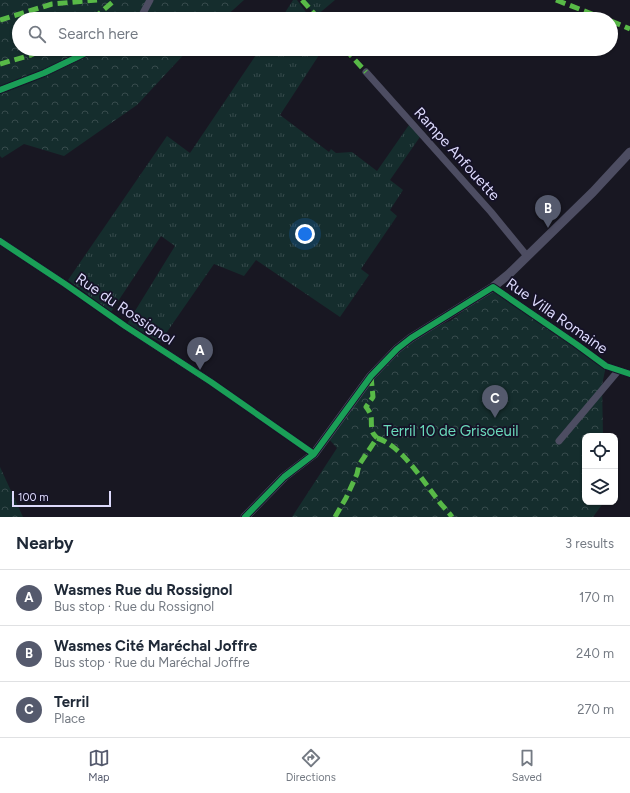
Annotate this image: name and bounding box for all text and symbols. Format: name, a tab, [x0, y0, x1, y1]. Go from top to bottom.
search box	[12, 12, 618, 56]
icon: search	[26, 23, 48, 45]
text: Search here	[58, 25, 138, 43]
street label: Rampe Anfouette	[410, 104, 504, 204]
pin: B	[535, 195, 561, 228]
your location	[295, 224, 315, 244]
street label: Rue du Rossignol	[72, 269, 178, 349]
street label: Rue Villa Romaine	[503, 274, 611, 358]
pin: A	[187, 337, 213, 370]
pin: C	[482, 385, 508, 418]
park label: Terril 10 de Grisoeuil	[383, 422, 519, 440]
map controls	[582, 433, 618, 505]
button: locate	[582, 433, 618, 469]
button: layers	[582, 469, 618, 505]
scale bar	[12, 489, 111, 508]
text: 100 m	[18, 491, 49, 504]
text: Nearby	[16, 533, 74, 553]
text: 3 results	[565, 536, 614, 551]
text: Wasmes Rue du Rossignol	[54, 581, 232, 599]
text: A	[24, 590, 34, 605]
text: 170 m	[579, 590, 614, 605]
text: Bus stop · Rue du Rossignol	[54, 599, 214, 614]
text: Wasmes Cité Maréchal Joffre	[54, 637, 257, 655]
text: B	[25, 646, 33, 661]
text: 240 m	[576, 646, 614, 661]
text: Bus stop · Rue du Maréchal Joffre	[54, 655, 250, 670]
text: Terril	[54, 693, 89, 711]
text: C	[24, 702, 34, 717]
text: 270 m	[577, 702, 614, 717]
text: Place	[54, 711, 85, 726]
tab: Map	[88, 747, 110, 784]
tab: Directions	[286, 747, 336, 784]
tab: Saved	[512, 747, 542, 784]

